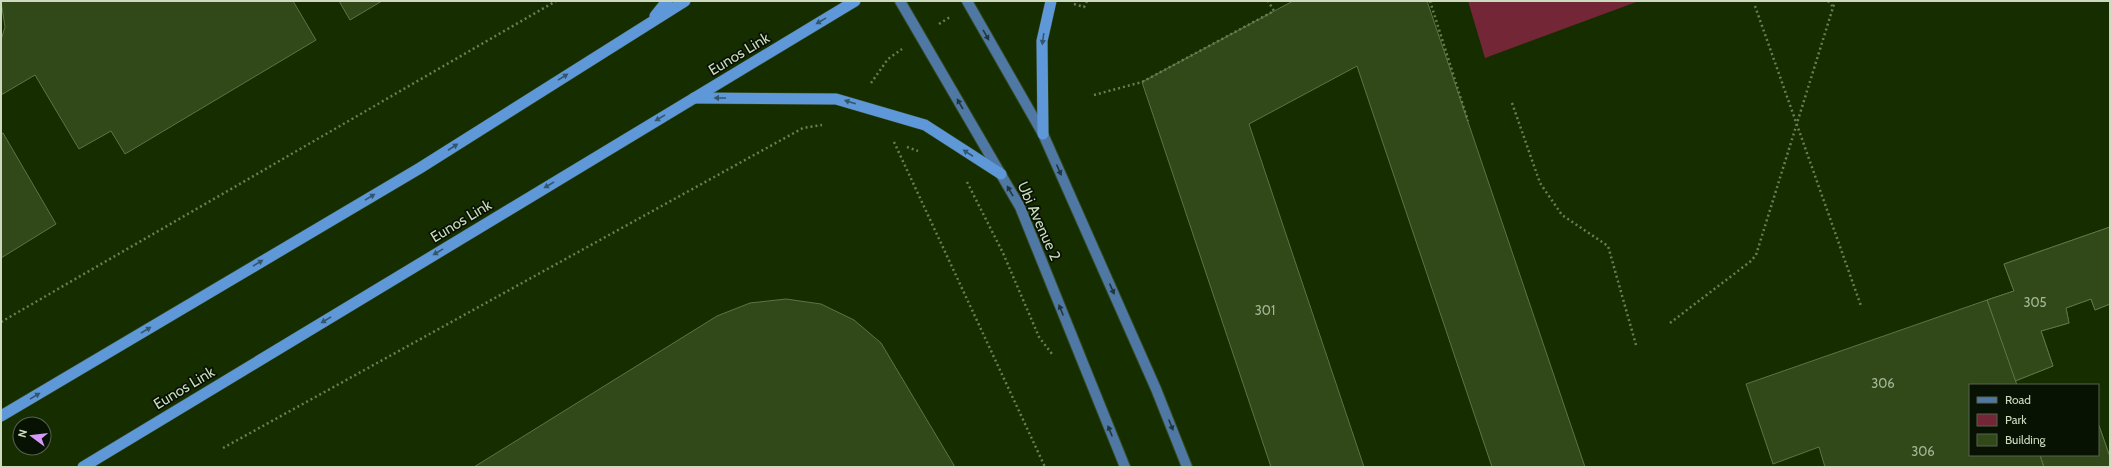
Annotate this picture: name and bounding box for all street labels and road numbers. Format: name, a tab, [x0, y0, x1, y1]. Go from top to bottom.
street label: Eunos Link	[705, 29, 773, 79]
street label: Ubi Avenue 2	[1014, 179, 1064, 263]
street label: Eunos Link	[427, 196, 495, 246]
street label: Eunos Link	[150, 363, 218, 413]

